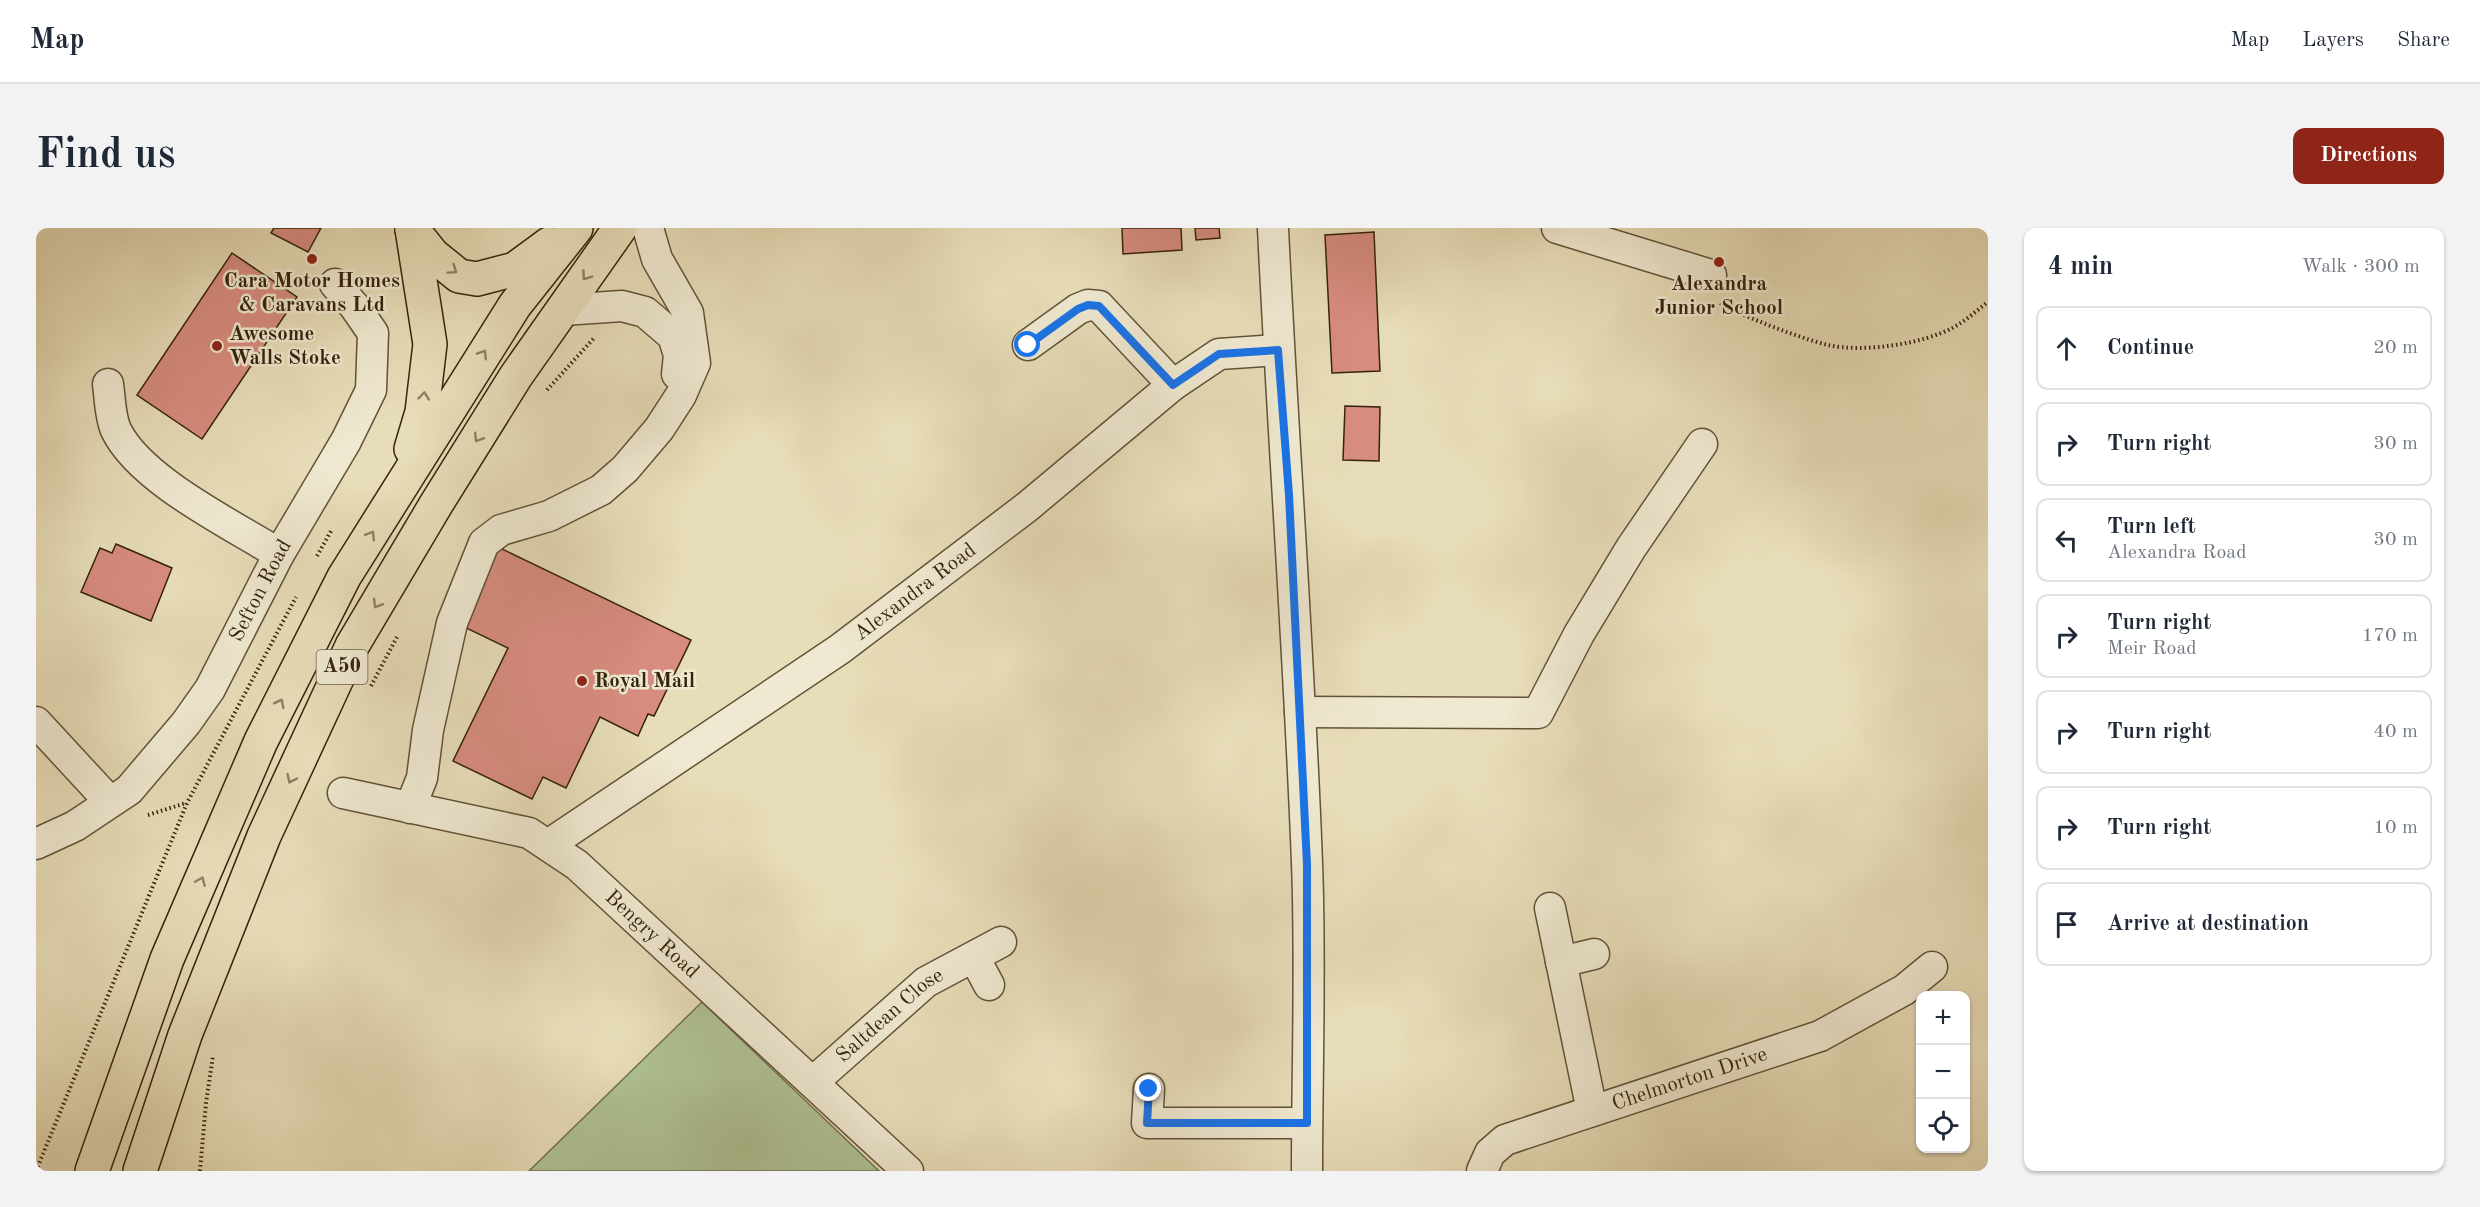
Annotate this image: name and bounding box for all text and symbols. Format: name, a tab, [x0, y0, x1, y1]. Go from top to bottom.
text: Map	[30, 27, 84, 55]
text: Map	[2230, 30, 2269, 51]
text: Layers	[2302, 30, 2364, 51]
text: Share	[2397, 30, 2450, 51]
button: Directions	[2293, 128, 2444, 184]
text: Find us	[36, 135, 175, 177]
marker: Cara Motor Homes & Caravans Ltd	[305, 252, 319, 266]
text: 4 min	[2048, 254, 2113, 280]
marker: Alexandra Junior School	[1712, 255, 1726, 269]
text: Walk · 300 m	[2301, 257, 2420, 277]
one-way arrow	[447, 263, 458, 274]
one-way arrow	[582, 269, 593, 280]
place label: Cara Motor Homes & Caravans Ltd	[224, 271, 400, 316]
place label: Alexandra Junior School	[1655, 274, 1783, 319]
place label: Awesome Walls Stoke	[229, 324, 341, 369]
route start	[1014, 331, 1040, 357]
icon: ahead	[2050, 332, 2083, 365]
text: Continue	[2107, 337, 2194, 359]
text: 20 m	[2373, 338, 2418, 358]
marker: Awesome Walls Stoke	[210, 339, 224, 353]
one-way arrow	[476, 349, 487, 360]
one-way arrow	[417, 391, 430, 401]
icon: right	[2050, 428, 2083, 461]
one-way arrow	[473, 432, 485, 442]
text: Turn right	[2107, 433, 2211, 455]
text: 30 m	[2373, 434, 2418, 454]
text: Turn left	[2107, 516, 2196, 538]
icon: left	[2050, 524, 2083, 557]
text: 30 m	[2373, 530, 2418, 550]
one-way arrow	[363, 531, 375, 541]
street label: Sefton Road	[226, 536, 296, 645]
street label: Alexandra Road	[850, 539, 980, 645]
text: Alexandra Road	[2107, 543, 2247, 563]
one-way arrow	[372, 598, 384, 609]
text: Turn right	[2107, 612, 2211, 634]
icon: right	[2050, 620, 2083, 653]
text: 170 m	[2362, 626, 2418, 646]
text: Meir Road	[2107, 639, 2197, 659]
road number: A50	[316, 650, 368, 684]
place label: Royal Mail	[594, 671, 695, 692]
marker: Royal Mail	[575, 674, 589, 688]
one-way arrow	[273, 699, 284, 710]
icon: right	[2050, 716, 2083, 749]
text: Turn right	[2107, 721, 2211, 743]
text: 40 m	[2373, 722, 2418, 742]
one-way arrow	[286, 773, 298, 784]
icon: right	[2050, 812, 2083, 845]
text: Turn right	[2107, 817, 2211, 839]
text: 10 m	[2373, 818, 2418, 838]
one-way arrow	[194, 877, 206, 888]
street label: Bengry Road	[601, 886, 703, 983]
icon: arrive	[2050, 908, 2083, 941]
text: Arrive at destination	[2107, 913, 2309, 935]
street label: Saltdean Close	[832, 964, 947, 1067]
map controls	[1916, 991, 1970, 1153]
button: +	[1916, 991, 1970, 1045]
street label: Chelmorton Drive	[1609, 1044, 1770, 1114]
button: −	[1916, 1045, 1970, 1099]
route end	[1135, 1075, 1161, 1101]
button: locate	[1916, 1099, 1970, 1153]

